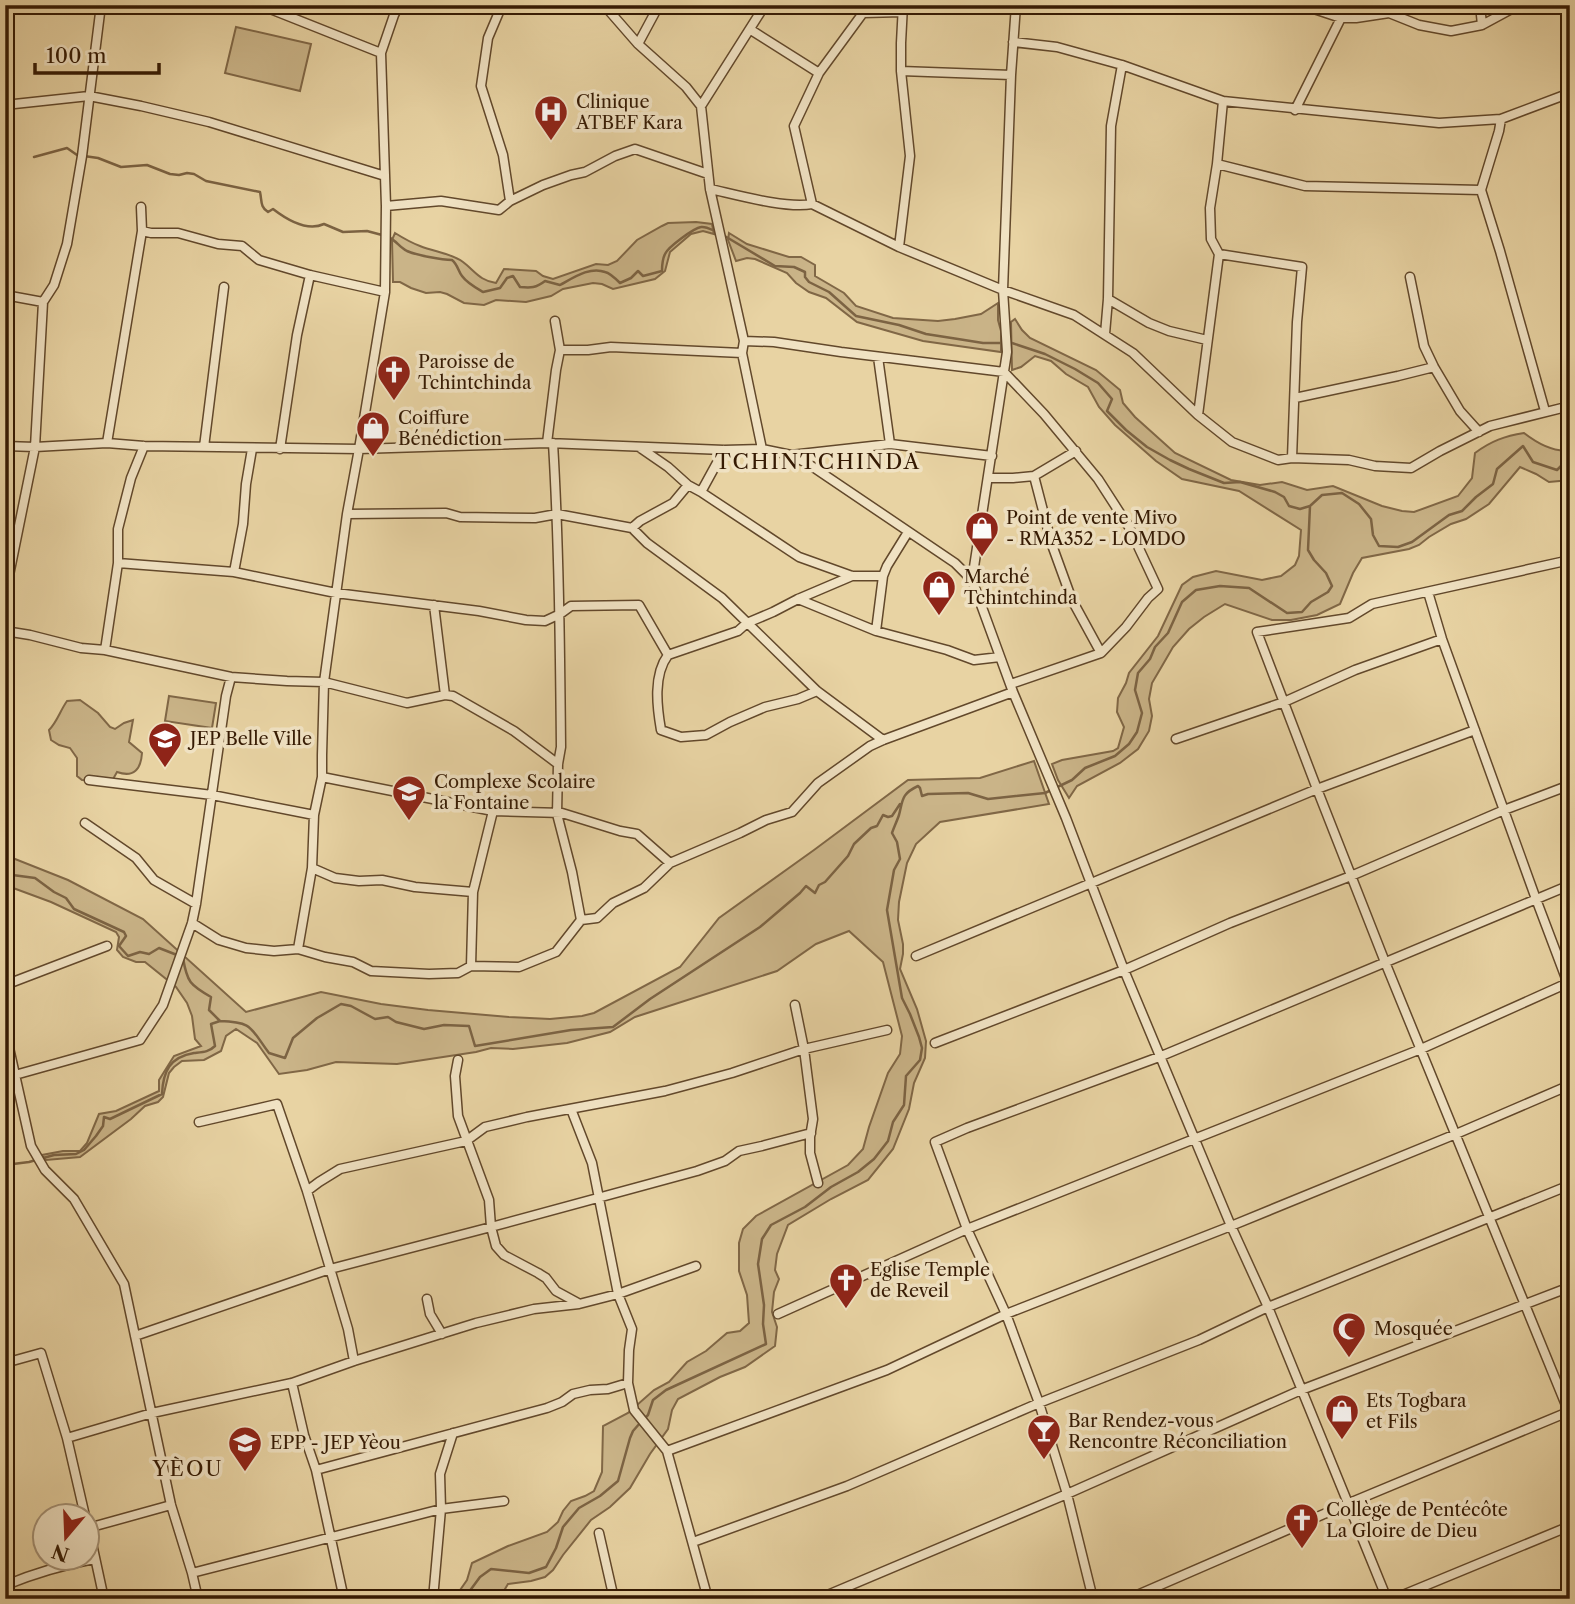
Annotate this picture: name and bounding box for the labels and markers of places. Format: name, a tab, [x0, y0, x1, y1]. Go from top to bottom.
place label: Clinique ATBEF Kara	[575, 91, 683, 134]
hospital icon: Clinique ATBEF Kara	[532, 93, 570, 142]
place label: Paroisse de Tchintchinda	[418, 351, 532, 394]
church icon: Paroisse de Tchintchinda	[375, 353, 413, 402]
place label: Coiffure Bénédiction	[398, 407, 502, 450]
shop icon: Coiffure Bénédiction	[354, 409, 392, 458]
place label: Point de vente Mivo - RMA352 - LOMDO	[1006, 507, 1186, 550]
shop icon: Point de vente Mivo - RMA352 - LOMDO	[963, 509, 1001, 558]
place label: Marché Tchintchinda	[964, 566, 1078, 609]
shop icon: Marché Tchintchinda	[920, 568, 958, 617]
school or university icon: JEP Belle Ville	[146, 720, 184, 769]
place label: JEP Belle Ville	[187, 728, 312, 750]
place label: Complexe Scolaire la Fontaine	[434, 771, 595, 814]
school or university icon: Complexe Scolaire la Fontaine	[390, 773, 428, 822]
place label: Eglise Temple de Reveil	[870, 1259, 990, 1302]
church icon: Eglise Temple de Reveil	[827, 1261, 865, 1310]
mosque icon: Mosquée	[1330, 1310, 1368, 1359]
place label: Mosquée	[1374, 1318, 1453, 1340]
place label: Ets Togbara et Fils	[1366, 1390, 1467, 1433]
shop icon: Ets Togbara et Fils	[1323, 1392, 1361, 1441]
place label: Bar Rendez-vous Rencontre Réconciliation	[1068, 1410, 1287, 1453]
bar icon: Bar Rendez-vous Rencontre Réconciliation	[1025, 1412, 1063, 1461]
school or university icon: EPP - JEP Yèou	[226, 1424, 264, 1473]
place label: EPP - JEP Yèou	[270, 1432, 401, 1454]
place label: Collège de Pentécôte La Gloire de Dieu	[1326, 1499, 1508, 1542]
church icon: Collège de Pentécôte La Gloire de Dieu	[1283, 1501, 1321, 1550]

